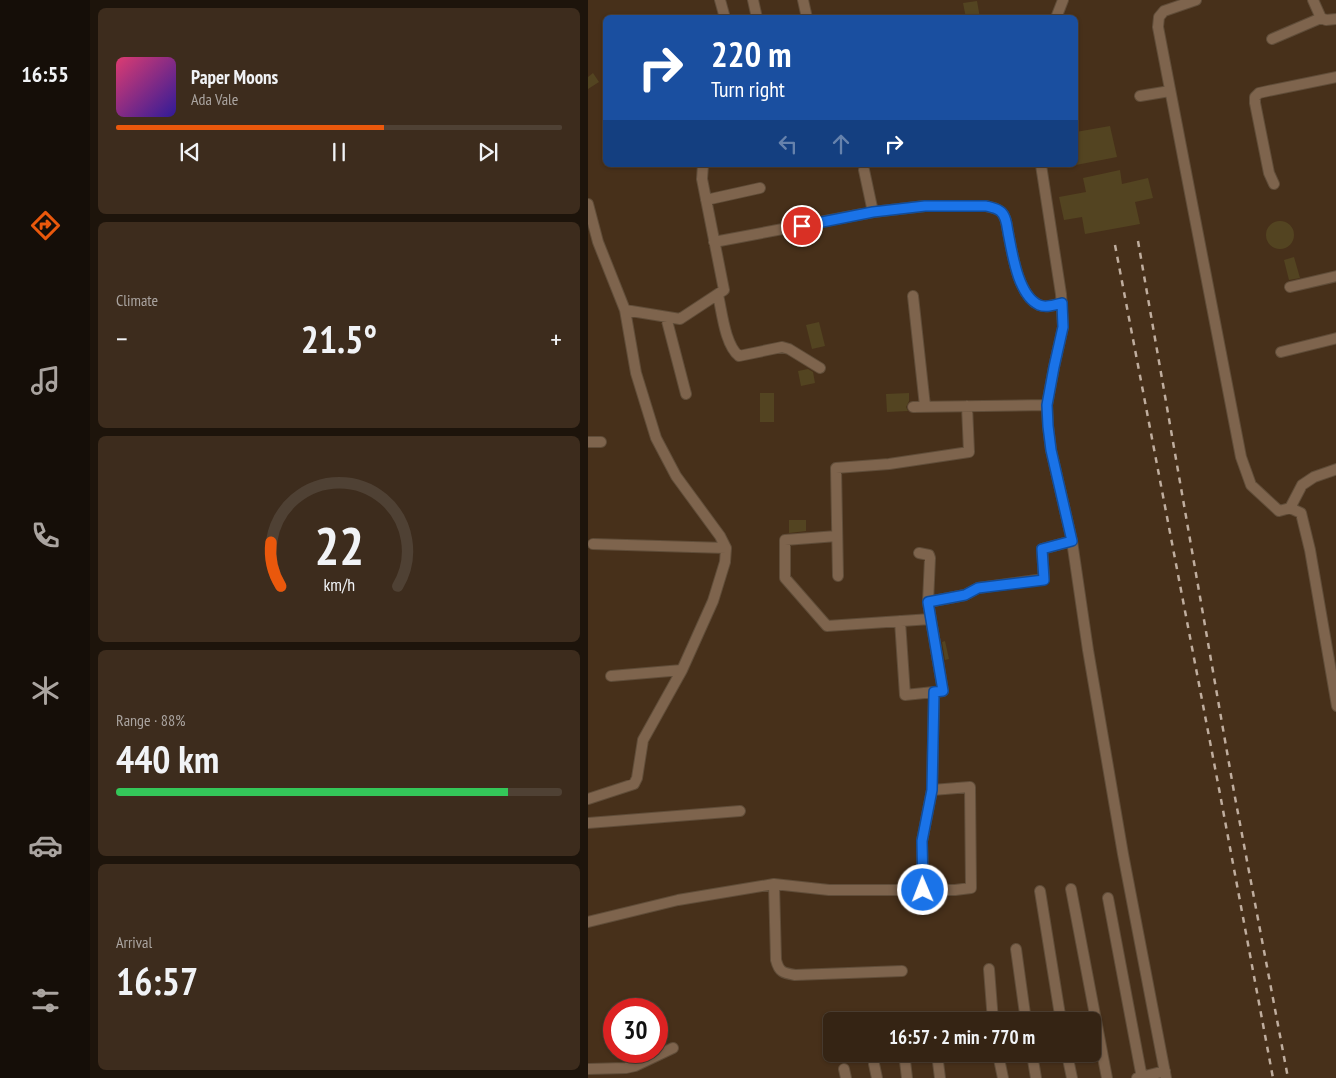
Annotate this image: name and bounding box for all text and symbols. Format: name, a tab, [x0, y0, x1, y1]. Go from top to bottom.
text: 220 m	[711, 31, 792, 77]
icon: right	[628, 35, 693, 100]
text: 16:55	[21, 60, 69, 88]
text: Paper Moons	[191, 65, 278, 89]
text: Turn right	[711, 75, 785, 103]
text: Ada Vale	[191, 89, 238, 109]
icon: left	[774, 130, 802, 158]
icon: ahead	[827, 130, 855, 158]
icon: right	[880, 130, 908, 158]
icon: previous	[176, 138, 204, 166]
icon: pause	[325, 138, 353, 166]
icon: next	[474, 138, 502, 166]
pin	[781, 205, 823, 247]
icon: directions	[28, 208, 63, 243]
icon: arrive	[788, 212, 816, 240]
text: Climate	[116, 290, 158, 310]
text: 21.5°	[301, 314, 377, 363]
text: −	[116, 320, 128, 357]
text: +	[550, 320, 562, 357]
icon: music	[28, 363, 63, 398]
text: 22	[314, 512, 364, 579]
icon: phone	[28, 518, 63, 553]
text: km/h	[323, 573, 355, 596]
icon: climate	[28, 673, 63, 708]
text: Range · 88%	[116, 710, 185, 730]
text: 440 km	[116, 734, 219, 783]
icon: car	[28, 828, 63, 863]
position arrow	[896, 863, 948, 915]
text: Arrival	[116, 932, 152, 952]
text: 16:57	[116, 956, 198, 1005]
icon: filters	[28, 983, 63, 1018]
speed limit sign: 30	[603, 998, 668, 1063]
text: 16:57 · 2 min · 770 m	[889, 1025, 1035, 1049]

